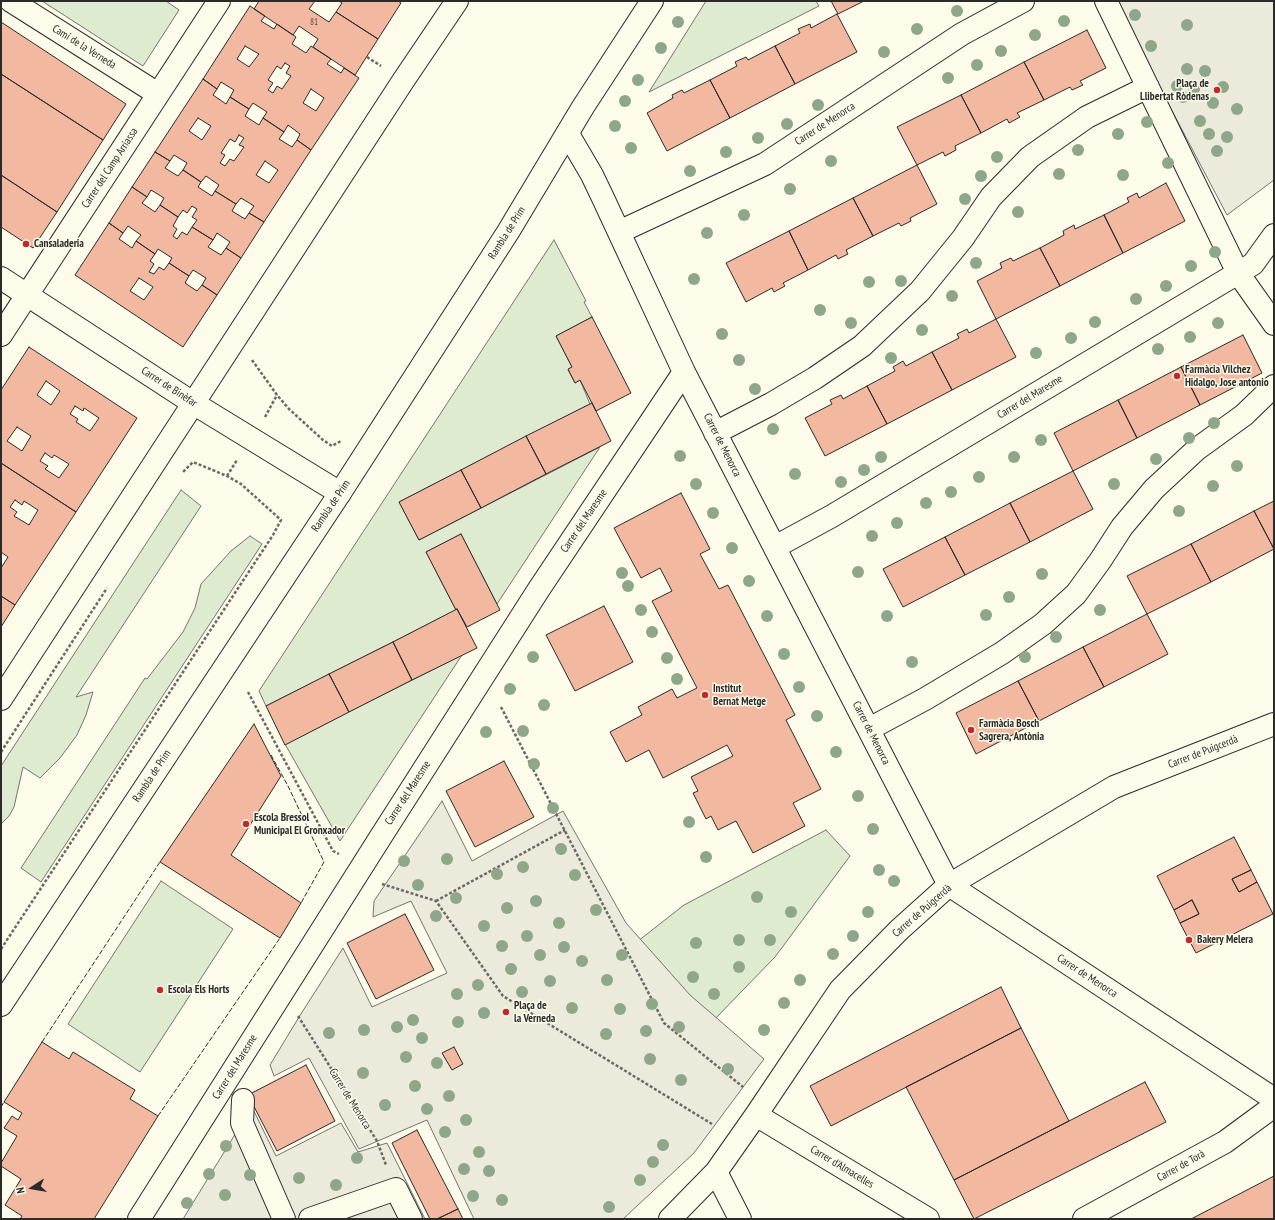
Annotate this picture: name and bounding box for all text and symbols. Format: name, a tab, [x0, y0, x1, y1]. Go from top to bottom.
house number: 81	[310, 17, 318, 27]
street label: Camí de la Verneda	[50, 22, 118, 72]
place label: Plaça de Llibertat Ròdenas	[1140, 77, 1209, 103]
marker: Plaça de Llibertat Ròdenas	[1212, 85, 1222, 95]
street label: Carrer de Menorca	[792, 100, 858, 148]
street label: Carrer del Camp Arriassa	[79, 125, 141, 211]
street label: Rambla de Prim	[486, 204, 528, 262]
place label: Cansaladeria	[34, 237, 84, 251]
marker: Cansaladeria	[21, 239, 31, 249]
place label: Farmàcia Vilchez Hidalgo, Jose antonio	[1185, 363, 1269, 389]
street label: Carrer de Binèfar	[139, 364, 199, 410]
marker: Farmàcia Vilchez Hidalgo, Jose antonio	[1172, 371, 1182, 381]
street label: Carrer del Maresme	[995, 372, 1065, 422]
street label: Carrer de Menorca	[700, 411, 744, 479]
street label: Rambla de Prim	[309, 478, 353, 534]
street label: Carrer del Maresme	[558, 487, 610, 555]
place label: Institut Bernat Metge	[713, 682, 766, 708]
marker: Institut Bernat Metge	[700, 690, 710, 700]
street label: Carrer de Menorca	[849, 699, 893, 767]
place label: Farmàcia Bosch Sagrera, Antònia	[979, 717, 1044, 743]
marker: Farmàcia Bosch Sagrera, Antònia	[966, 725, 976, 735]
street label: Carrer de Puigcerdà	[1166, 733, 1240, 771]
street label: Rambla de Prim	[130, 747, 174, 805]
street label: Carrer del Maresme	[382, 758, 434, 828]
place label: Escola Bressol Municipal El Gronxador	[254, 811, 345, 837]
marker: Escola Bressol Municipal El Gronxador	[241, 819, 251, 829]
street label: Carrer de Puigcerdà	[890, 882, 954, 940]
place label: Bakery Melera	[1197, 933, 1253, 947]
marker: Bakery Melera	[1184, 935, 1194, 945]
street label: Carrer de Menorca	[1054, 952, 1120, 1000]
place label: Escola Els Horts	[168, 983, 229, 997]
marker: Escola Els Horts	[155, 985, 165, 995]
place label: Plaça de la Verneda	[514, 999, 555, 1025]
marker: Plaça de la Verneda	[501, 1007, 511, 1017]
street label: Carrer del Maresme	[210, 1032, 260, 1102]
street label: Carrer de Menorca	[326, 1066, 374, 1132]
street label: Carrer d'Almacelles	[808, 1143, 876, 1191]
street label: Carrer de Torà	[1155, 1147, 1207, 1185]
north arrow	[12, 1168, 52, 1208]
text: N	[13, 1186, 28, 1195]

